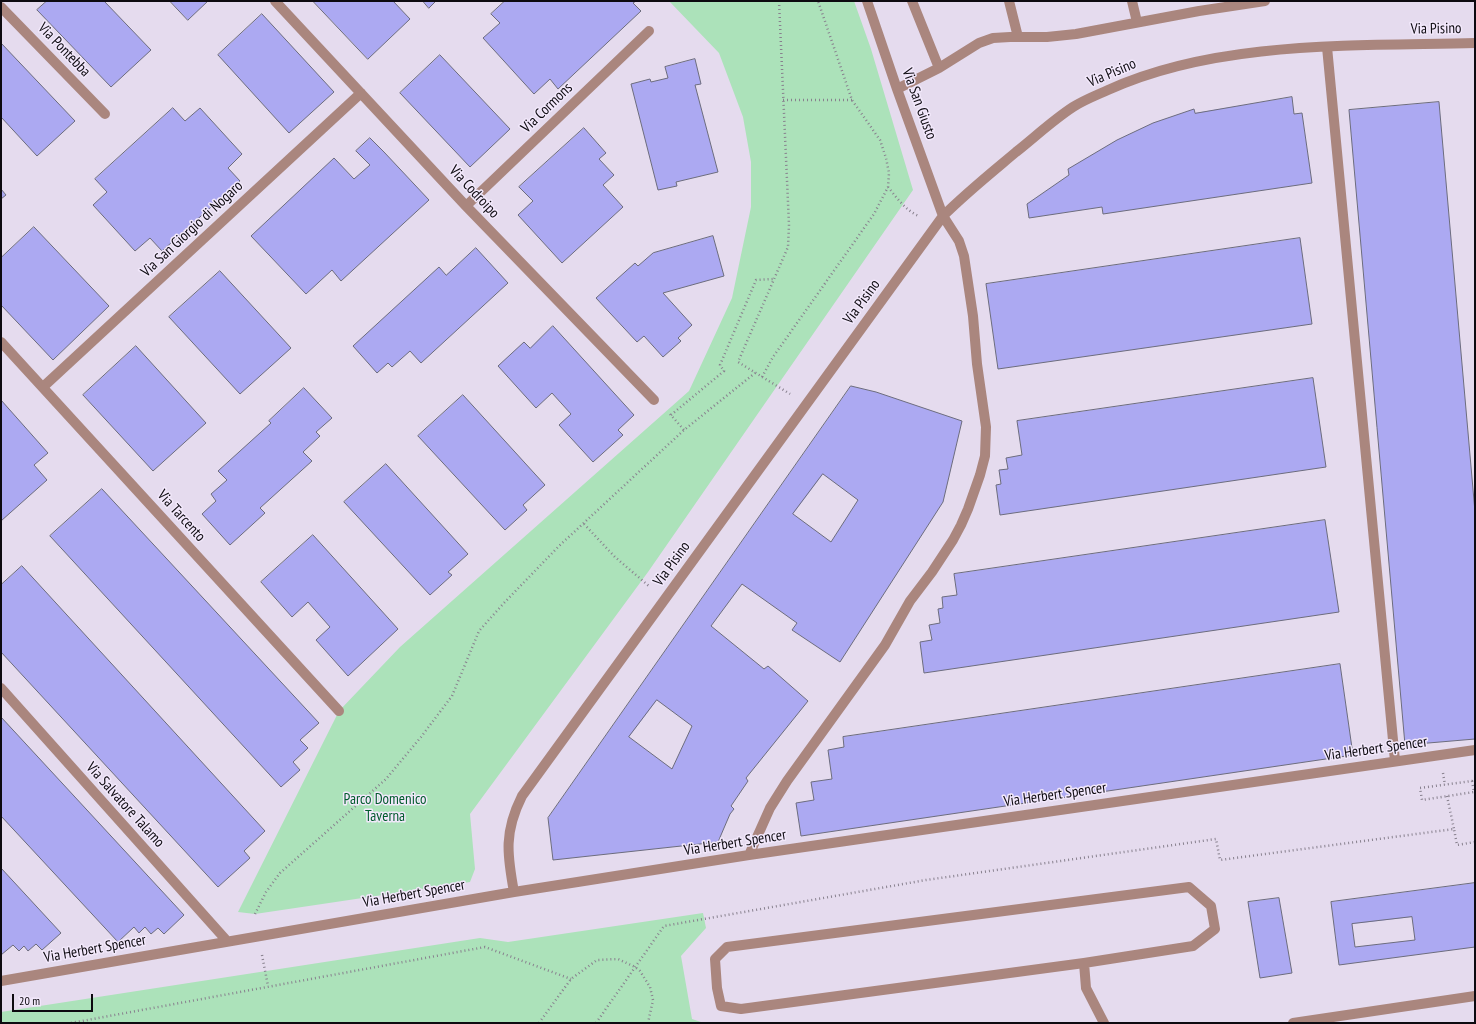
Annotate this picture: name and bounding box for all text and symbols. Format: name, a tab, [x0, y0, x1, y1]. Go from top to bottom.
street label: Via Pontebba	[34, 19, 94, 81]
street label: Via Pisino	[1410, 20, 1462, 38]
street label: Via Pisino	[1085, 55, 1139, 91]
street label: Via San Giusto	[898, 66, 940, 142]
street label: Via Cormons	[518, 79, 576, 137]
street label: Via Codroipo	[445, 162, 503, 222]
street label: Via San Giorgio di Nogaro	[137, 177, 247, 281]
street label: Via Pisino	[840, 276, 884, 328]
street label: Via Tarcento	[153, 486, 209, 546]
street label: Via Pisino	[650, 538, 694, 590]
street label: Via Herbert Spencer	[1324, 733, 1428, 765]
street label: Via Salvatore Talamo	[82, 759, 168, 851]
street label: Via Herbert Spencer	[1003, 779, 1107, 811]
park label: Parco Domenico Taverna	[344, 791, 426, 826]
street label: Via Herbert Spencer	[683, 826, 787, 860]
street label: Via Herbert Spencer	[362, 876, 466, 912]
street label: Via Herbert Spencer	[43, 931, 147, 967]
scale bar	[14, 986, 95, 1012]
text: 20 m	[19, 993, 40, 1008]

